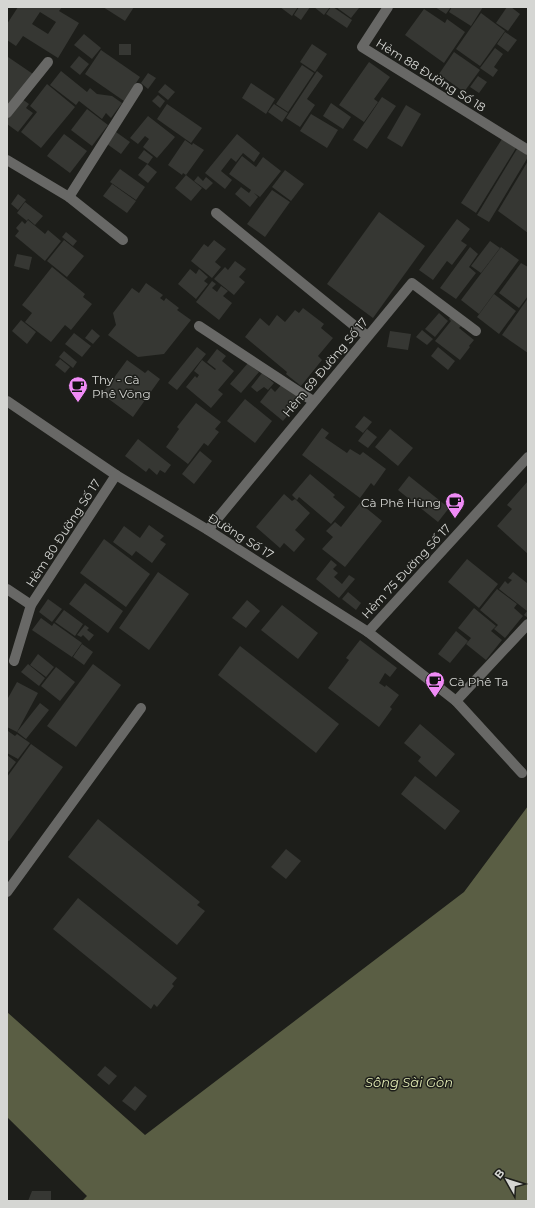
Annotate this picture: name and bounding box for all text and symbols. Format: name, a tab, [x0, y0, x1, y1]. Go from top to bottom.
street label: Hẻm 88 Đường Số 18	[373, 35, 489, 115]
street label: Hẻm 69 Đường Số 17	[279, 314, 371, 420]
place label: Thy - Cà Phê Võng	[92, 372, 151, 401]
cafe icon: Thy - Cà Phê Võng	[67, 375, 89, 403]
street label: Hẻm 80 Đường Số 17	[22, 476, 104, 590]
cafe icon: Cà Phê Hùng	[444, 491, 466, 519]
place label: Cà Phê Hùng	[361, 495, 441, 510]
street label: Đường Số 17	[206, 510, 276, 562]
street label: Hẻm 75 Đường Số 17	[358, 521, 454, 621]
cafe icon: Cà Phê Ta	[424, 670, 446, 698]
place label: Cà Phê Ta	[449, 674, 508, 689]
water label: Sông Sài Gòn	[365, 1074, 453, 1090]
north arrow	[487, 1160, 527, 1200]
text: B	[491, 1166, 507, 1181]

